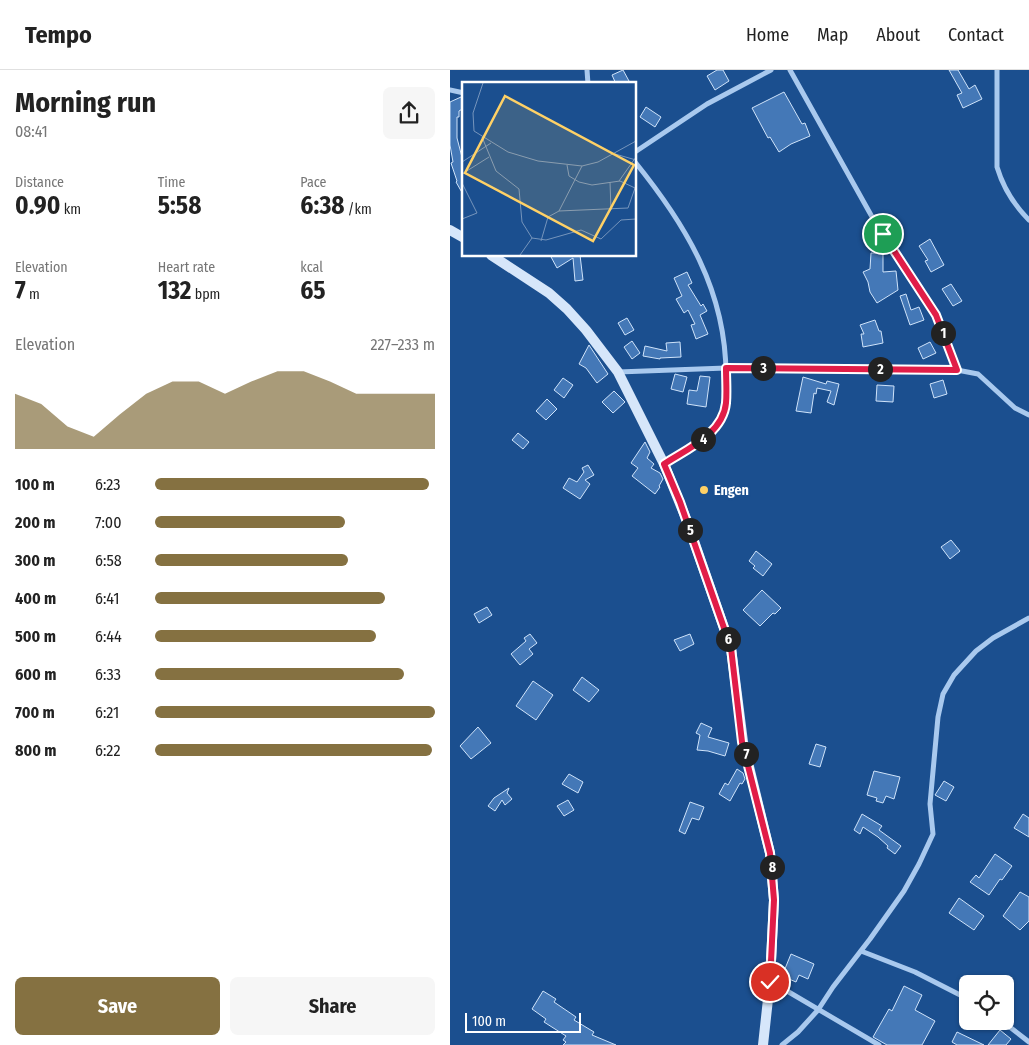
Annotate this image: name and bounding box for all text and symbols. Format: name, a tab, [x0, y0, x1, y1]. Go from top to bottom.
text: Tempo	[25, 21, 92, 49]
text: Home	[746, 24, 789, 46]
text: Map	[817, 24, 848, 46]
text: About	[876, 24, 920, 46]
text: Contact	[948, 24, 1004, 46]
inset map	[462, 82, 636, 256]
text: Morning run	[15, 86, 156, 119]
button: share	[383, 87, 435, 139]
text: 08:41	[15, 122, 48, 141]
text: Distance	[15, 174, 64, 191]
text: Time	[158, 174, 185, 191]
text: Pace	[300, 174, 326, 191]
text: 0.90	[15, 191, 60, 221]
text: 5:58	[158, 191, 201, 221]
text: 6:38	[300, 191, 345, 221]
text: km	[60, 201, 81, 218]
text: /km	[345, 201, 372, 218]
pin	[862, 213, 904, 255]
icon: arrive	[869, 220, 897, 248]
text: Elevation	[15, 259, 68, 276]
text: Heart rate	[158, 259, 215, 276]
text: kcal	[300, 259, 323, 276]
text: 7	[15, 276, 26, 306]
text: 132	[158, 276, 191, 306]
text: 65	[300, 276, 326, 306]
text: m	[26, 286, 40, 303]
text: bpm	[191, 286, 220, 303]
pin: 1	[930, 320, 956, 346]
text: 1	[941, 325, 946, 342]
text: Elevation	[15, 335, 75, 354]
text: 227–233 m	[370, 335, 435, 354]
pin: 3	[750, 356, 776, 380]
pin: 2	[868, 356, 892, 382]
text: 3	[760, 360, 767, 377]
text: 2	[877, 361, 884, 378]
pin: 4	[690, 426, 716, 452]
text: 4	[700, 431, 707, 448]
text: 100 m	[15, 475, 55, 494]
text: 6:23	[95, 475, 121, 494]
place label: Engen	[714, 482, 749, 499]
marker: Engen	[698, 484, 710, 496]
text: 200 m	[15, 513, 55, 532]
text: 7:00	[95, 513, 122, 532]
pin: 5	[678, 518, 702, 542]
text: 5	[687, 522, 694, 539]
text: 300 m	[15, 551, 56, 570]
text: 6:58	[95, 551, 122, 570]
text: 400 m	[15, 589, 56, 608]
text: 6:41	[95, 589, 119, 608]
pin: 6	[716, 626, 740, 652]
text: 500 m	[15, 627, 56, 646]
text: 6:44	[95, 627, 122, 646]
text: 6	[725, 631, 732, 648]
text: 600 m	[15, 665, 56, 684]
text: 6:33	[95, 665, 121, 684]
text: 700 m	[15, 703, 55, 722]
text: 6:21	[95, 703, 119, 722]
text: 800 m	[15, 741, 56, 760]
text: 6:22	[95, 741, 120, 760]
pin: 7	[734, 742, 758, 766]
text: 7	[744, 746, 749, 763]
pin: 8	[760, 854, 784, 880]
text: 8	[769, 859, 776, 876]
pin	[749, 961, 791, 1003]
icon: check	[756, 968, 784, 996]
map controls	[959, 975, 1014, 1030]
button: locate	[959, 975, 1014, 1030]
button: Save	[15, 977, 220, 1035]
button: Share	[230, 977, 435, 1035]
scale bar	[465, 1010, 581, 1033]
text: 100 m	[472, 1013, 506, 1030]

